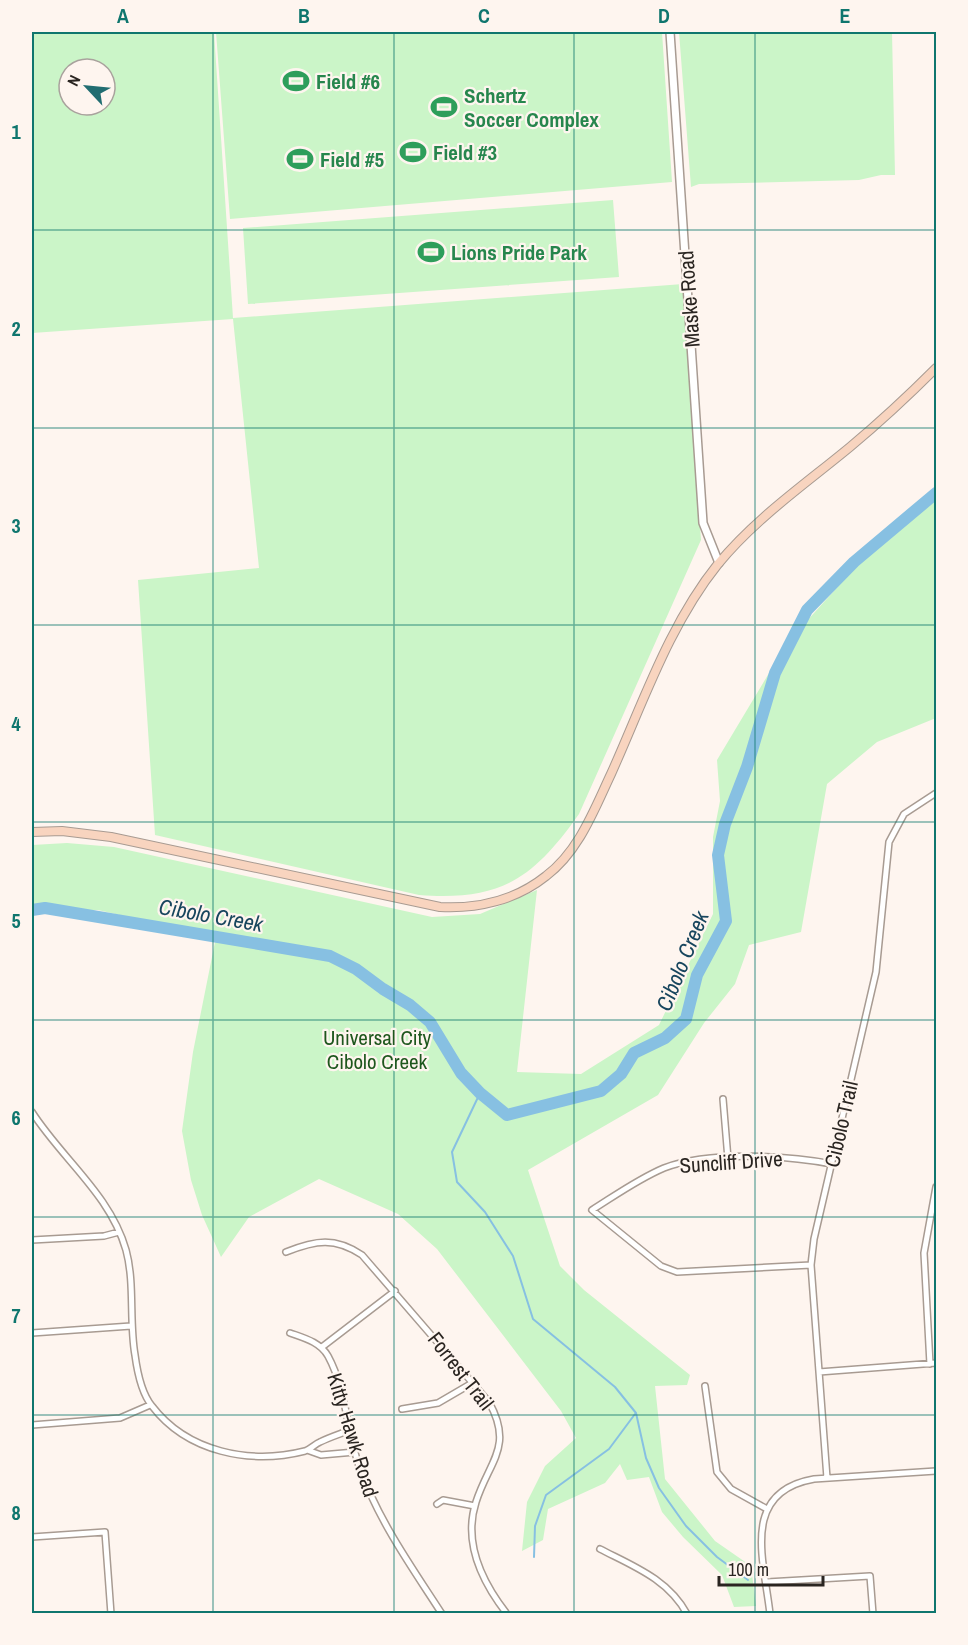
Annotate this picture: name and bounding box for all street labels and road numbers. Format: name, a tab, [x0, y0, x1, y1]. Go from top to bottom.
street label: Maske Road	[671, 250, 707, 348]
street label: Cibolo Trail	[817, 1078, 865, 1170]
street label: Suncliff Drive	[679, 1144, 783, 1180]
street label: Forrest Trail	[421, 1326, 501, 1416]
street label: Kitty Hawk Road	[320, 1369, 386, 1501]

